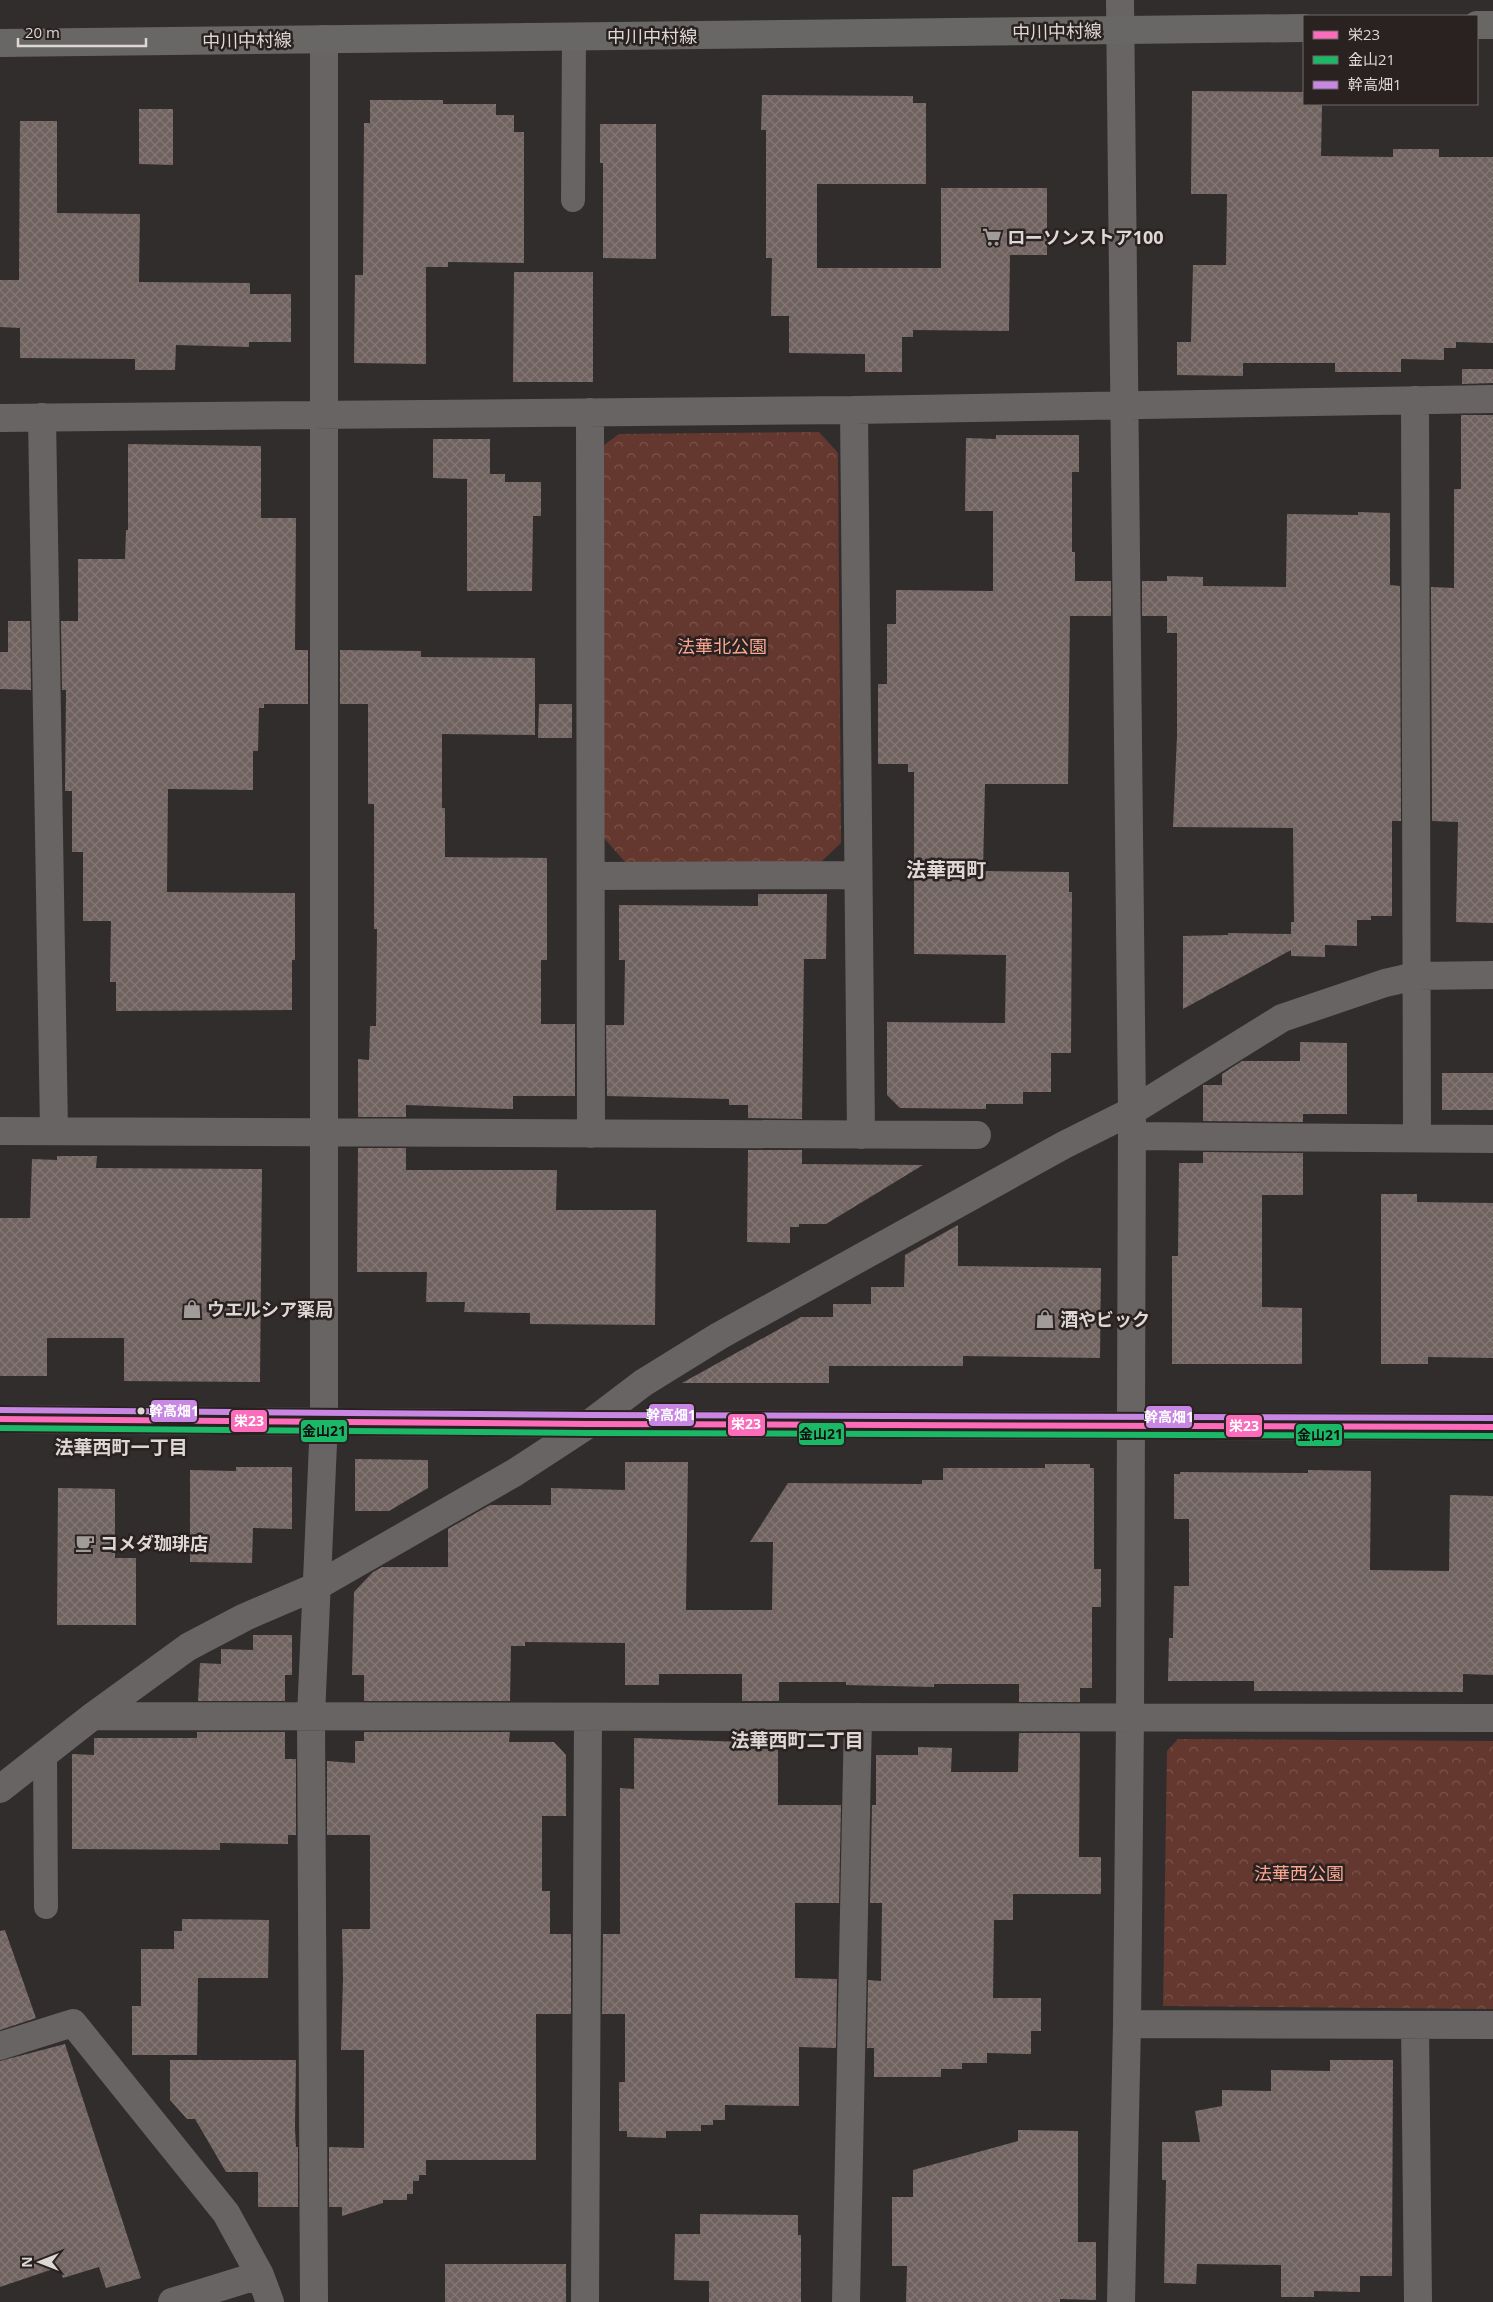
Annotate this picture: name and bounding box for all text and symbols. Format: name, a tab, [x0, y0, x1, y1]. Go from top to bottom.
scale bar	[18, 15, 145, 47]
legend	[1303, 15, 1478, 105]
street label: 中川中村線	[1012, 18, 1102, 44]
text: 20 m	[25, 22, 60, 42]
street label: 中川中村線	[607, 24, 697, 48]
text: 栄23	[1348, 24, 1380, 44]
street label: 中川中村線	[202, 27, 292, 53]
text: 金山21	[1348, 49, 1395, 69]
text: 幹高畑1	[1348, 74, 1402, 94]
place label: ローソンストア100	[1007, 225, 1164, 249]
supermarket icon: ローソンストア100	[981, 226, 1003, 248]
park label: 法華北公園	[677, 634, 767, 658]
district label: 法華西町	[906, 856, 986, 883]
place label: ウエルシア薬局	[207, 1297, 333, 1321]
shop icon: ウエルシア薬局	[181, 1298, 203, 1320]
place label: 酒やビック	[1060, 1307, 1150, 1331]
shop icon: 酒やビック	[1034, 1308, 1056, 1330]
line badge: 幹高畑1	[150, 1399, 198, 1423]
text: 幹高畑1	[149, 1401, 199, 1420]
line badge: 幹高畑1	[648, 1403, 695, 1427]
text: 幹高畑1	[646, 1405, 696, 1424]
line badge: 幹高畑1	[1145, 1405, 1193, 1429]
unlabelled marker	[136, 1406, 146, 1416]
text: 幹高畑1	[1144, 1407, 1194, 1426]
line badge: 栄23	[230, 1409, 268, 1433]
text: 栄23	[234, 1411, 264, 1430]
line badge: 栄23	[727, 1413, 766, 1437]
text: 栄23	[731, 1414, 761, 1433]
line badge: 栄23	[1225, 1414, 1263, 1438]
text: 栄23	[1229, 1416, 1259, 1435]
line badge: 金山21	[300, 1419, 348, 1443]
text: 金山21	[302, 1421, 346, 1440]
line badge: 金山21	[798, 1422, 845, 1446]
line badge: 金山21	[1295, 1423, 1343, 1447]
text: 金山21	[799, 1424, 843, 1443]
text: 金山21	[1297, 1425, 1341, 1444]
district label: 法華西町一丁目	[54, 1434, 188, 1460]
place label: コメダ珈琲店	[100, 1531, 208, 1555]
cafe icon: コメダ珈琲店	[74, 1532, 96, 1554]
district label: 法華西町二丁目	[730, 1727, 864, 1753]
park label: 法華西公園	[1254, 1861, 1344, 1885]
north arrow	[15, 2237, 65, 2287]
text: N	[17, 2256, 36, 2268]

